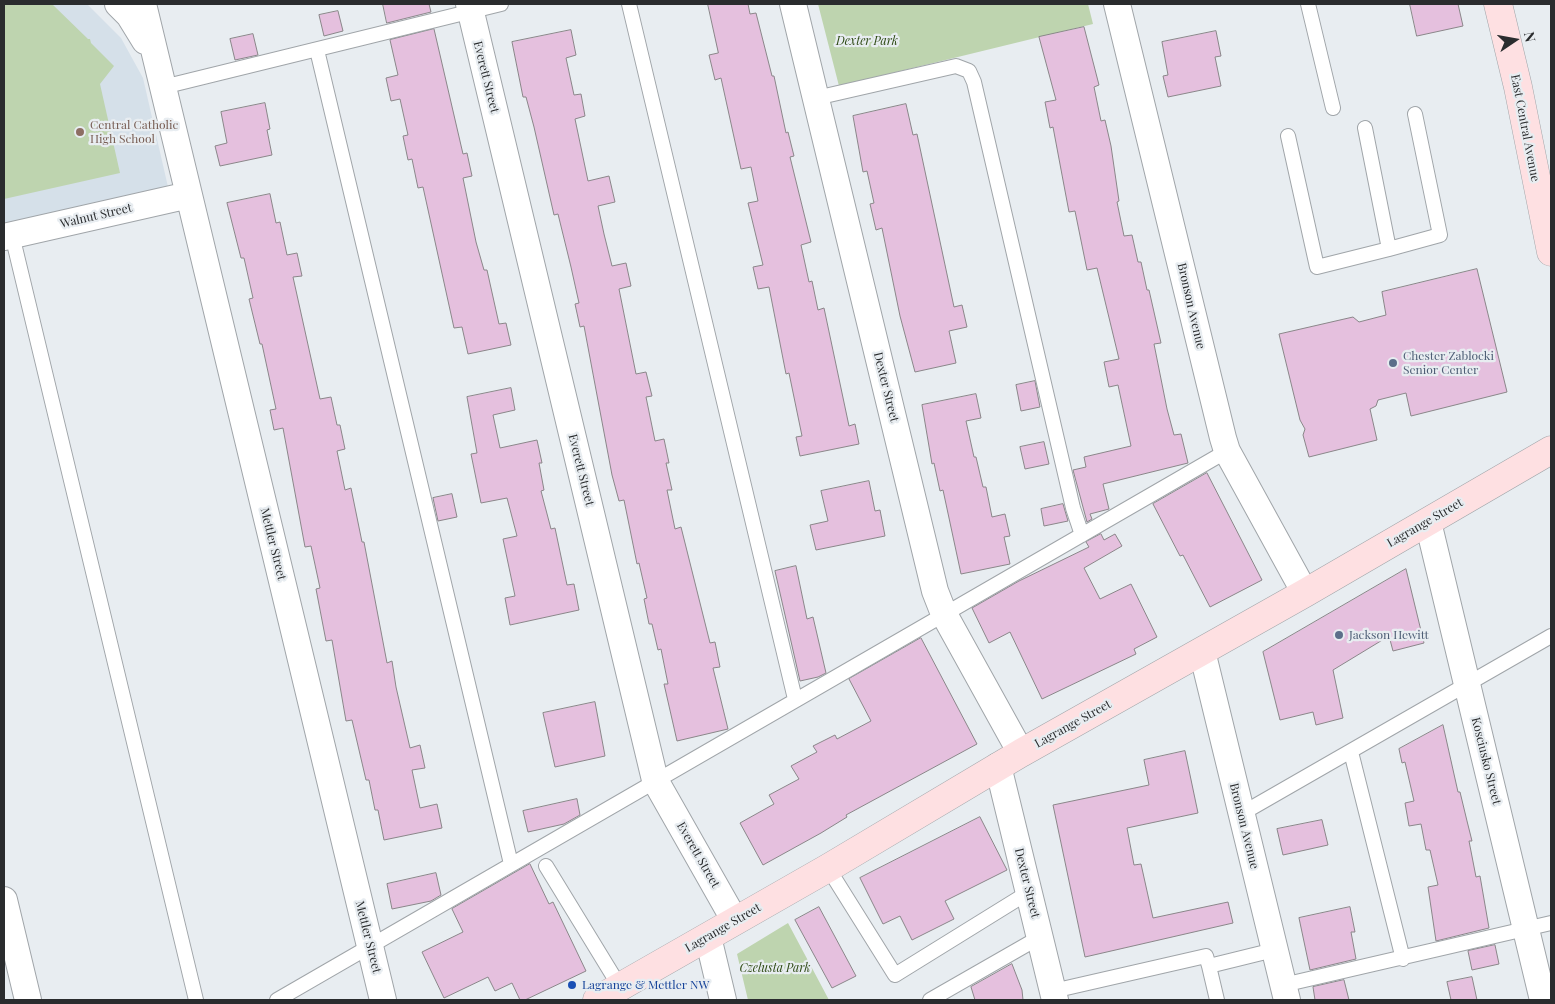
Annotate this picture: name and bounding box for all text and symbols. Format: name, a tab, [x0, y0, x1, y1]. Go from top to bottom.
north arrow	[1490, 15, 1540, 65]
text: N	[1520, 30, 1541, 44]
park label: Dexter Park	[836, 34, 898, 48]
street label: Everett Street	[470, 40, 502, 114]
street label: East Central Avenue	[1508, 73, 1542, 183]
place label: Central Catholic High School	[90, 118, 178, 146]
marker: Central Catholic High School	[74, 126, 86, 138]
street label: Walnut Street	[59, 201, 133, 231]
street label: Bronson Avenue	[1174, 262, 1208, 350]
place label: Chester Zablocki Senior Center	[1403, 349, 1494, 377]
street label: Dexter Street	[870, 350, 902, 424]
marker: Chester Zablocki Senior Center	[1387, 357, 1399, 369]
street label: Everett Street	[565, 433, 597, 507]
street label: Lagrange Street	[1384, 495, 1466, 551]
street label: Mettler Street	[257, 506, 289, 582]
place label: Jackson Hewitt	[1349, 628, 1429, 642]
marker: Jackson Hewitt	[1333, 629, 1345, 641]
street label: Lagrange Street	[1032, 697, 1114, 751]
street label: Kosciusko Street	[1468, 716, 1504, 806]
street label: Bronson Avenue	[1226, 782, 1262, 870]
street label: Everett Street	[673, 820, 723, 890]
street label: Dexter Street	[1011, 846, 1043, 920]
street label: Mettler Street	[352, 899, 384, 975]
street label: Lagrange Street	[682, 900, 764, 956]
park label: Czelusta Park	[739, 961, 811, 975]
place label: Lagrange & Mettler NW	[582, 978, 709, 992]
marker: Lagrange & Mettler NW	[566, 979, 578, 991]

